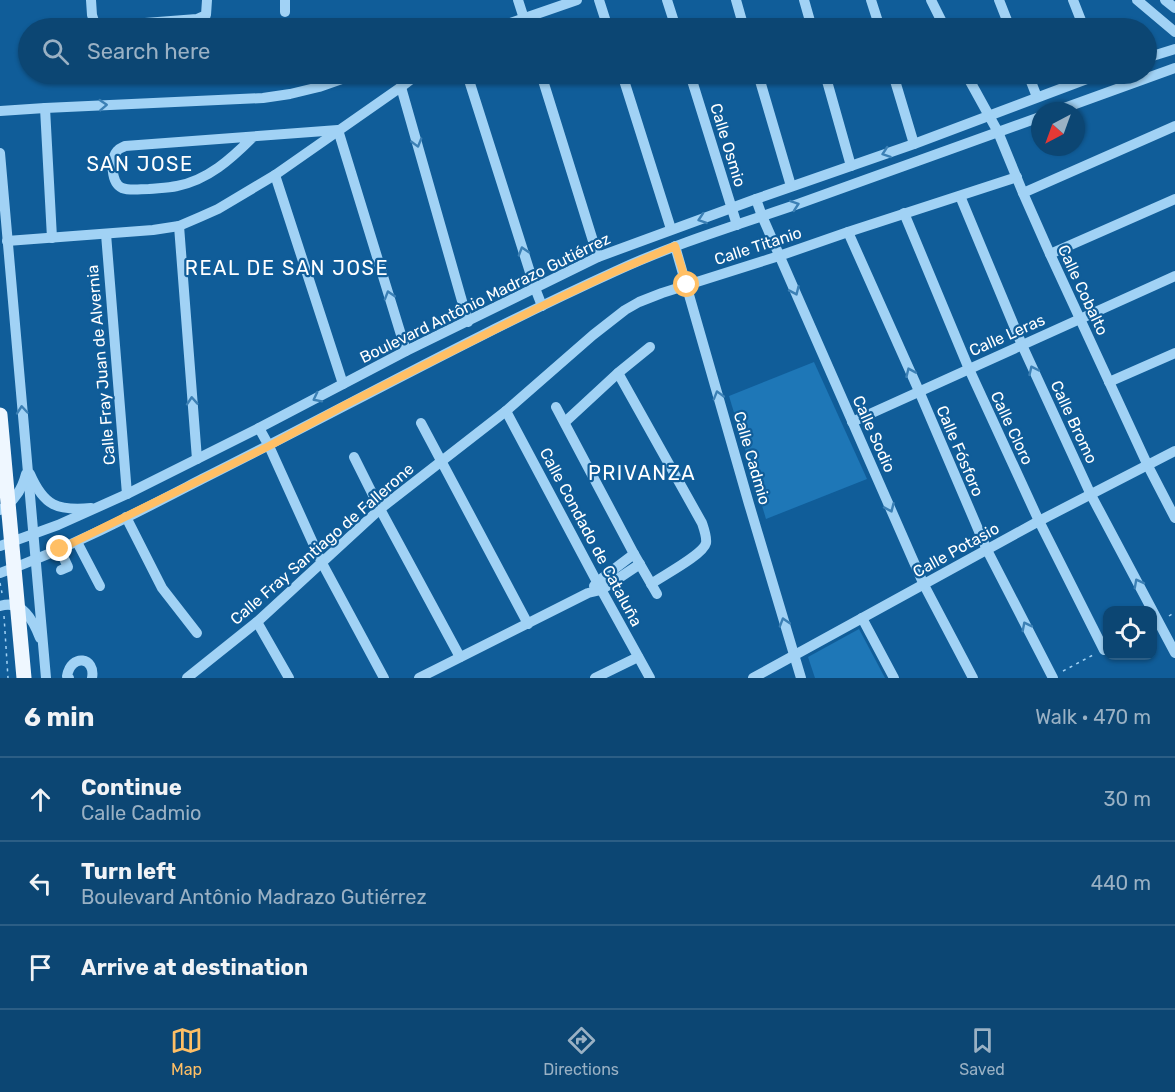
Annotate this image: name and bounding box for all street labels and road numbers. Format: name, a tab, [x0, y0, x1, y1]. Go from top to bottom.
street label: Calle Osmio	[706, 101, 750, 189]
street label: Calle Titanio	[712, 223, 804, 269]
street label: Boulevard Antônio Madrazo Gutiérrez	[357, 229, 613, 367]
street label: Calle Cobalto	[1054, 242, 1112, 338]
street label: Calle Fray Juan de Alvernia	[83, 264, 119, 466]
street label: Calle Leras	[966, 310, 1048, 360]
street label: Calle Bromo	[1047, 377, 1101, 467]
street label: Calle Cloro	[987, 388, 1037, 468]
street label: Calle Sodio	[849, 393, 899, 475]
street label: Calle Fósforo	[932, 403, 988, 499]
street label: Calle Cadmio	[730, 409, 774, 507]
street label: Calle Condado de Cataluña	[536, 444, 646, 630]
street label: Calle Fray Santiago de Fallerone	[226, 459, 418, 629]
street label: Calle Potasio	[910, 518, 1002, 582]

